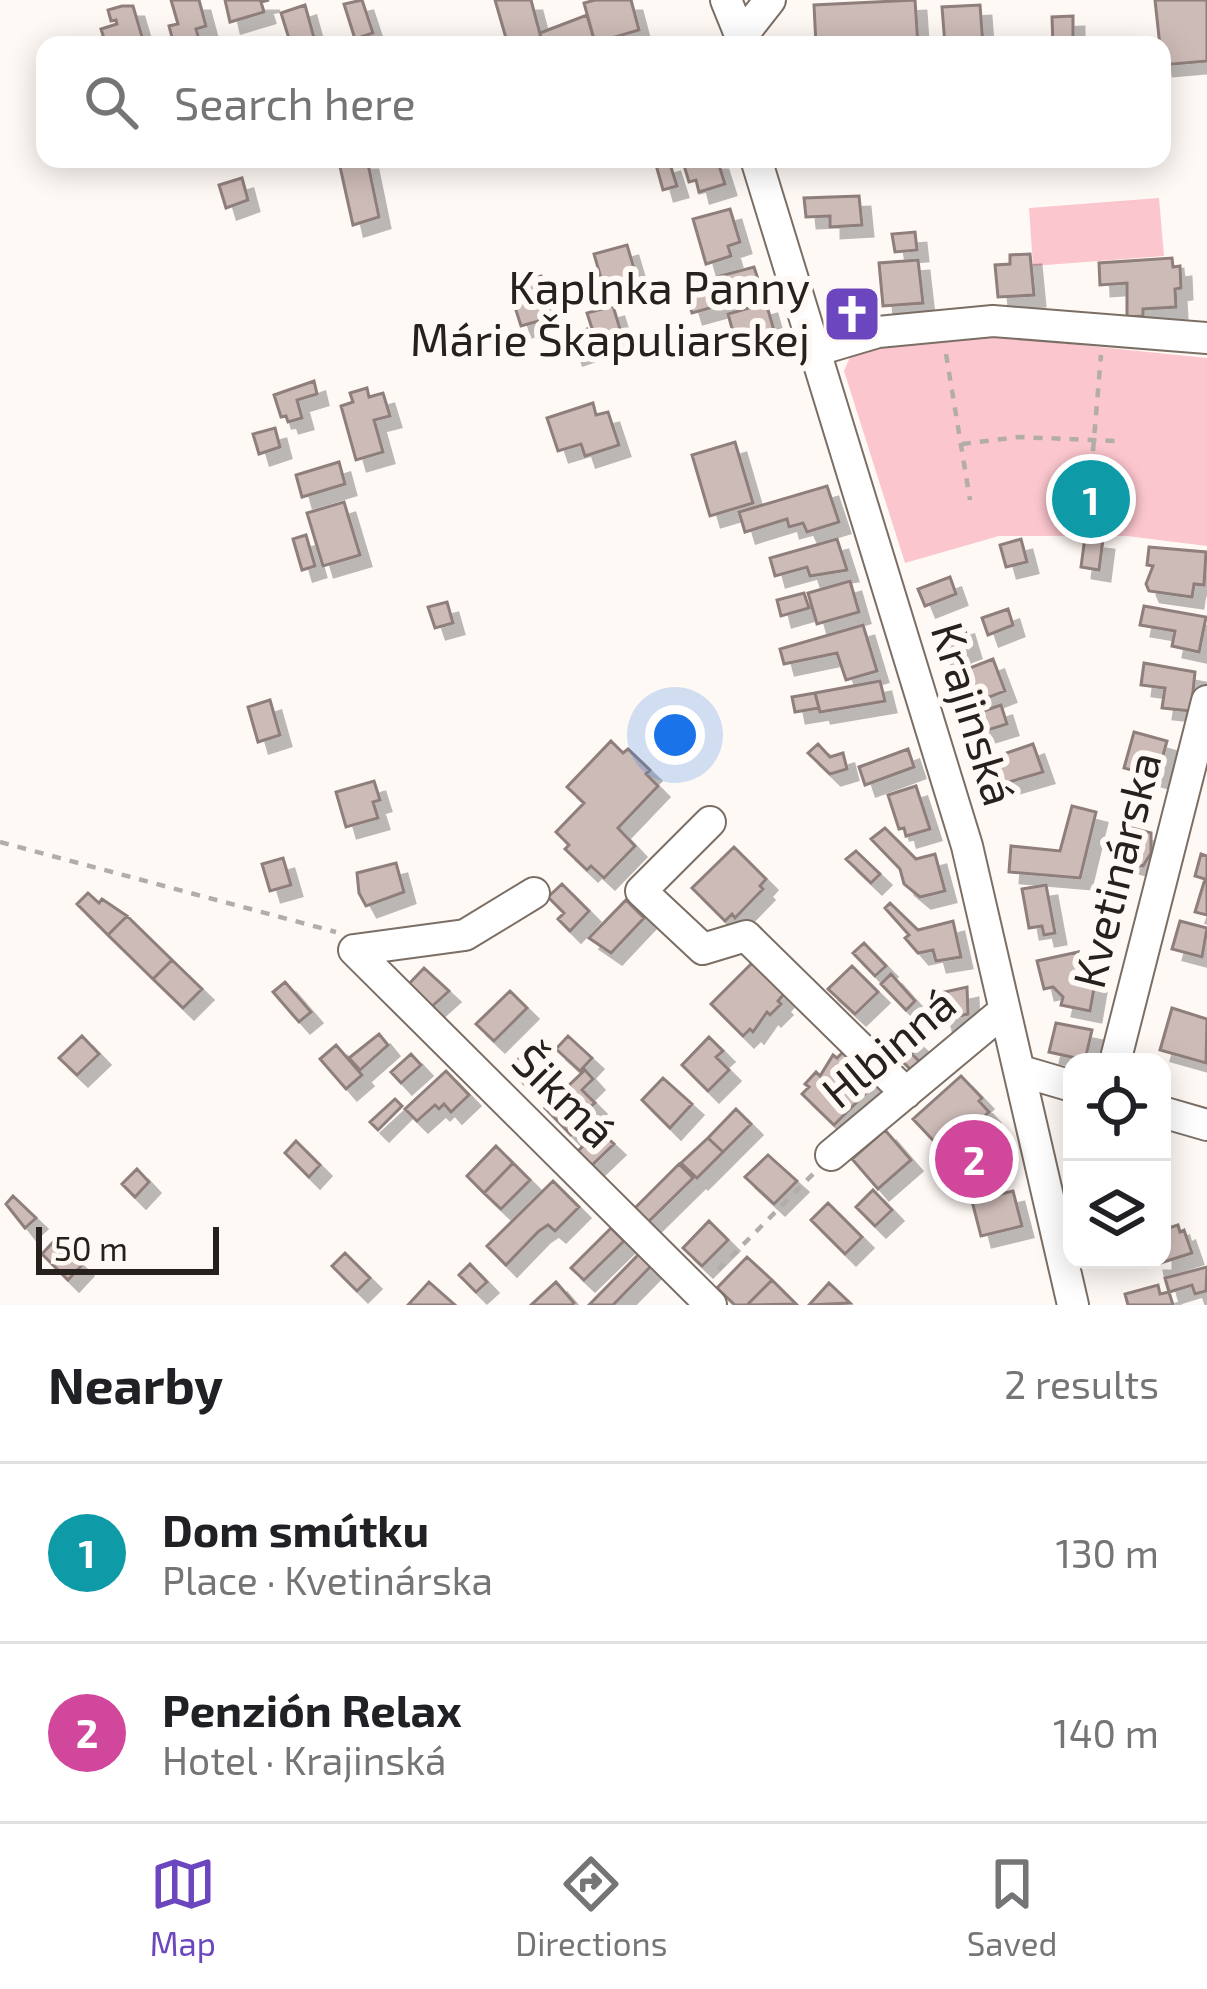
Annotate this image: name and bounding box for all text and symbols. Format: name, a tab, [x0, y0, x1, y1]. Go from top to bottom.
search box	[36, 36, 1171, 168]
icon: search	[78, 69, 144, 135]
text: Search here	[174, 75, 416, 129]
place label: Kaplnka Panny Márie Škapuliarskej	[410, 259, 810, 366]
church icon: Kaplnka Panny Márie Škapuliarskej	[821, 283, 883, 345]
pin: 1	[1052, 454, 1130, 544]
street label: Krajinská	[921, 615, 1028, 812]
your location	[645, 705, 705, 765]
street label: Kvetinárska	[1060, 746, 1170, 993]
street label: Hlbinná	[810, 975, 965, 1118]
street label: Šikmá	[503, 1032, 628, 1157]
map controls	[1063, 1053, 1171, 1269]
button: locate	[1063, 1053, 1171, 1161]
pin: 2	[935, 1114, 1013, 1204]
button: layers	[1063, 1161, 1171, 1269]
scale bar	[36, 1221, 219, 1274]
text: 50 m	[54, 1228, 128, 1268]
text: Nearby	[48, 1353, 223, 1414]
text: 2 results	[1004, 1360, 1159, 1407]
text: Dom smútku	[162, 1502, 429, 1556]
text: 1	[79, 1529, 95, 1576]
text: 130 m	[1055, 1529, 1159, 1576]
text: Place · Kvetinárska	[162, 1556, 493, 1603]
text: Penzión Relax	[162, 1682, 462, 1736]
text: 2	[76, 1709, 98, 1756]
text: 140 m	[1053, 1709, 1159, 1756]
text: Hotel · Krajinská	[162, 1736, 446, 1783]
tab: Map	[150, 1851, 216, 1963]
tab: Directions	[515, 1851, 667, 1963]
tab: Saved	[967, 1851, 1057, 1963]

